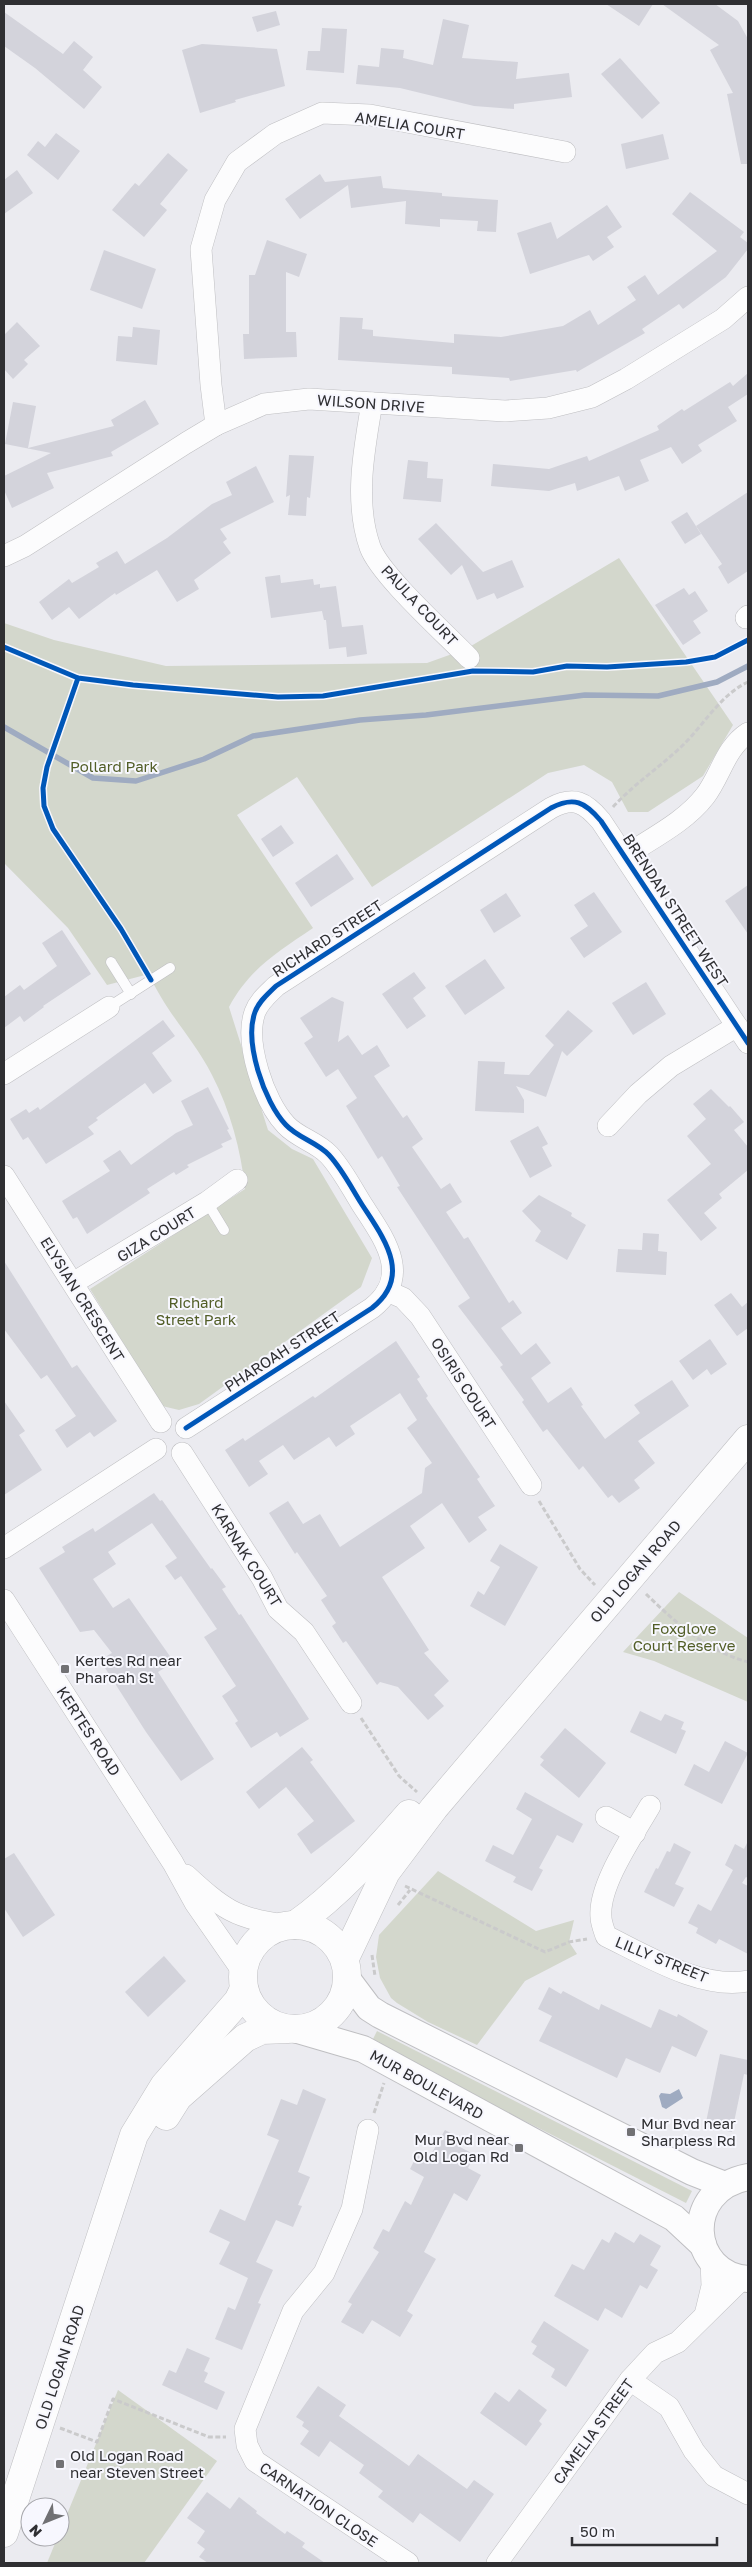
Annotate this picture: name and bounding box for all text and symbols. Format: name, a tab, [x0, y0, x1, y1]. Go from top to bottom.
street label: AMELIA COURT	[354, 107, 466, 143]
street label: WILSON DRIVE	[317, 390, 425, 416]
street label: PAULA COURT	[378, 561, 462, 649]
park label: Pollard Park	[70, 757, 158, 775]
street label: BRENDAN STREET WEST	[620, 830, 732, 990]
street label: RICHARD STREET	[269, 896, 385, 980]
street label: GIZA COURT	[113, 1203, 199, 1265]
street label: ELYSIAN CRESCENT	[37, 1233, 129, 1365]
park label: Richard Street Park	[156, 1293, 237, 1328]
street label: PHAROAH STREET	[221, 1307, 343, 1395]
street label: OSIRIS COURT	[428, 1334, 500, 1432]
street label: KARNAK COURT	[208, 1500, 286, 1610]
street label: OLD LOGAN ROAD	[586, 1516, 684, 1626]
park label: Foxglove Court Reserve	[633, 1619, 736, 1654]
place label: Kertes Rd near Pharoah St	[75, 1651, 182, 1686]
marker: Kertes Rd near Pharoah St	[59, 1663, 71, 1675]
street label: KERTES ROAD	[53, 1683, 125, 1779]
street label: LILLY STREET	[613, 1932, 711, 1986]
street label: MUR BOULEVARD	[367, 2045, 487, 2123]
place label: Mur Bvd near Sharpless Rd	[641, 2114, 736, 2149]
marker: Mur Bvd near Sharpless Rd	[625, 2126, 637, 2138]
place label: Mur Bvd near Old Logan Rd	[413, 2130, 509, 2165]
marker: Mur Bvd near Old Logan Rd	[513, 2142, 525, 2154]
street label: OLD LOGAN ROAD	[30, 2302, 88, 2432]
street label: CAMELIA STREET	[549, 2375, 637, 2487]
place label: Old Logan Road near Steven Street	[70, 2446, 204, 2481]
marker: Old Logan Road near Steven Street	[54, 2458, 66, 2470]
street label: CARNATION CLOSE	[256, 2458, 382, 2550]
north arrow	[20, 2497, 70, 2547]
scale bar	[572, 2514, 717, 2546]
text: N	[25, 2522, 45, 2541]
text: 50 m	[580, 2522, 615, 2540]

